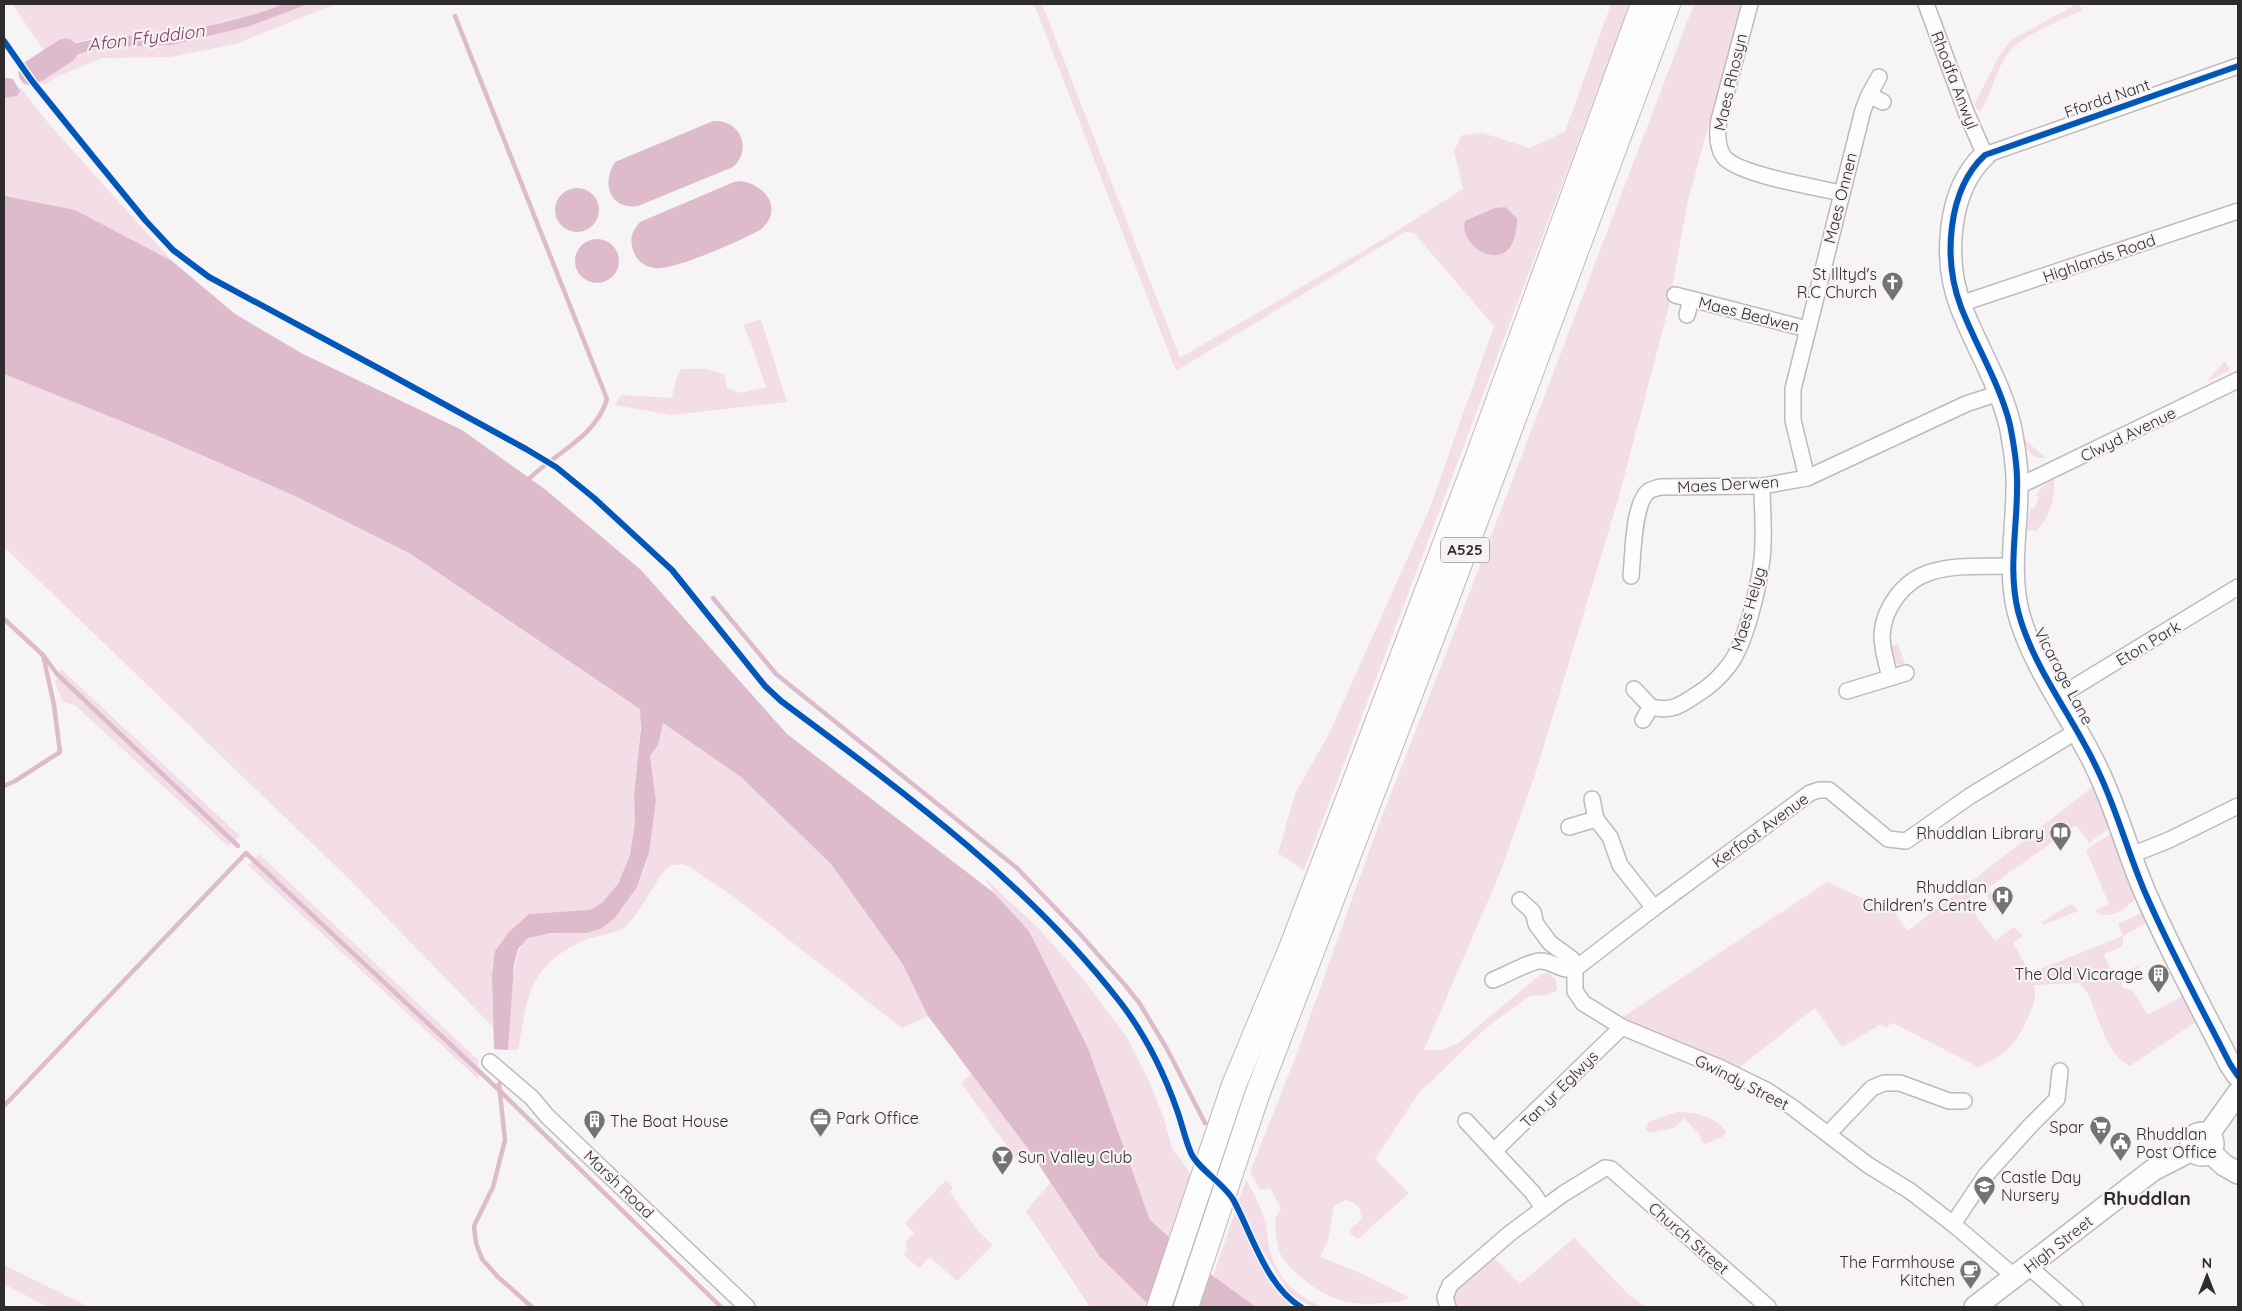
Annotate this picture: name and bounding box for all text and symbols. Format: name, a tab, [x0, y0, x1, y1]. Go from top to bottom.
water label: Afon Ffyddion	[86, 19, 206, 56]
street label: Rhodfa Anwyl	[1927, 28, 1983, 132]
street label: Maes Rhosyn	[1709, 31, 1751, 133]
street label: Ffordd Nant	[2061, 74, 2153, 122]
street label: Maes Onnen	[1819, 151, 1861, 245]
street label: Highlands Road	[2040, 229, 2158, 287]
place label: St Illtyd's R.C Church	[1797, 264, 1877, 302]
church icon: St Illtyd's R.C Church	[1881, 271, 1905, 302]
street label: Maes Bedwen	[1696, 292, 1802, 336]
street label: Clwyd Avenue	[2077, 402, 2179, 466]
street label: Maes Derwen	[1677, 471, 1779, 497]
road number: A525	[1441, 538, 1489, 562]
street label: Maes Helyg	[1726, 565, 1770, 653]
street label: Eton Park	[2112, 616, 2184, 670]
street label: Vicarage Lane	[2030, 624, 2098, 728]
street label: Kerfoot Avenue	[1708, 788, 1812, 872]
library icon: Rhuddlan Library	[2048, 821, 2072, 852]
place label: Rhuddlan Library	[1916, 823, 2044, 843]
place label: Rhuddlan Children's Centre	[1863, 877, 1987, 915]
hospital icon: Rhuddlan Children's Centre	[1991, 884, 2015, 915]
building icon: The Old Vicarage	[2147, 962, 2171, 993]
place label: The Old Vicarage	[2015, 964, 2143, 984]
street label: Tan yr Eglwys	[1516, 1046, 1602, 1132]
street label: Gwindy Street	[1692, 1050, 1792, 1114]
office icon: Park Office	[808, 1106, 832, 1137]
place label: Park Office	[836, 1108, 919, 1128]
building icon: The Boat House	[582, 1109, 606, 1140]
place label: The Boat House	[610, 1111, 729, 1131]
supermarket icon: Spar	[2088, 1115, 2112, 1146]
place label: Spar	[2049, 1117, 2084, 1137]
place label: Rhuddlan Post Office	[2136, 1124, 2217, 1162]
public building icon: Rhuddlan Post Office	[2108, 1131, 2132, 1162]
bar icon: Sun Valley Club	[990, 1145, 1014, 1176]
street label: Marsh Road	[580, 1146, 658, 1222]
place label: Sun Valley Club	[1018, 1147, 1132, 1167]
place label: Castle Day Nursery	[2001, 1167, 2081, 1205]
school or university icon: Castle Day Nursery	[1973, 1174, 1997, 1205]
district label: Rhuddlan	[2103, 1186, 2191, 1210]
street label: Church Street	[1645, 1198, 1733, 1278]
street label: High Street	[2019, 1211, 2097, 1277]
north arrow	[2182, 1251, 2232, 1301]
place label: The Farmhouse Kitchen	[1839, 1252, 1955, 1290]
text: N	[2202, 1254, 2212, 1272]
cafe icon: The Farmhouse Kitchen	[1959, 1259, 1983, 1290]

